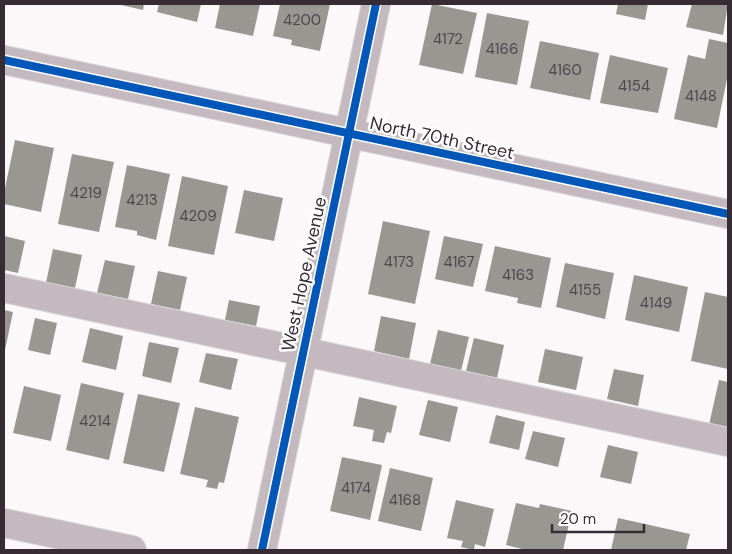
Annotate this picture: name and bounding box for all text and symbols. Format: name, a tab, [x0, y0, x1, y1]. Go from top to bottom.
house number: 4200	[283, 10, 321, 30]
house number: 4172	[433, 29, 463, 49]
house number: 4166	[486, 39, 518, 59]
house number: 4160	[548, 60, 582, 80]
house number: 4154	[618, 76, 650, 96]
house number: 4148	[685, 86, 717, 106]
street label: North 70th Street	[368, 111, 516, 165]
house number: 4219	[70, 183, 102, 203]
house number: 4213	[126, 190, 158, 210]
street label: West Hope Avenue	[276, 194, 332, 354]
house number: 4209	[179, 206, 217, 226]
house number: 4173	[384, 252, 414, 272]
house number: 4167	[444, 252, 474, 272]
house number: 4163	[502, 265, 534, 285]
house number: 4155	[569, 280, 601, 300]
house number: 4149	[640, 293, 672, 313]
house number: 4214	[79, 411, 111, 431]
house number: 4174	[341, 478, 371, 498]
house number: 4168	[389, 490, 421, 510]
scale bar	[552, 502, 644, 534]
text: 20 m	[560, 509, 596, 529]

